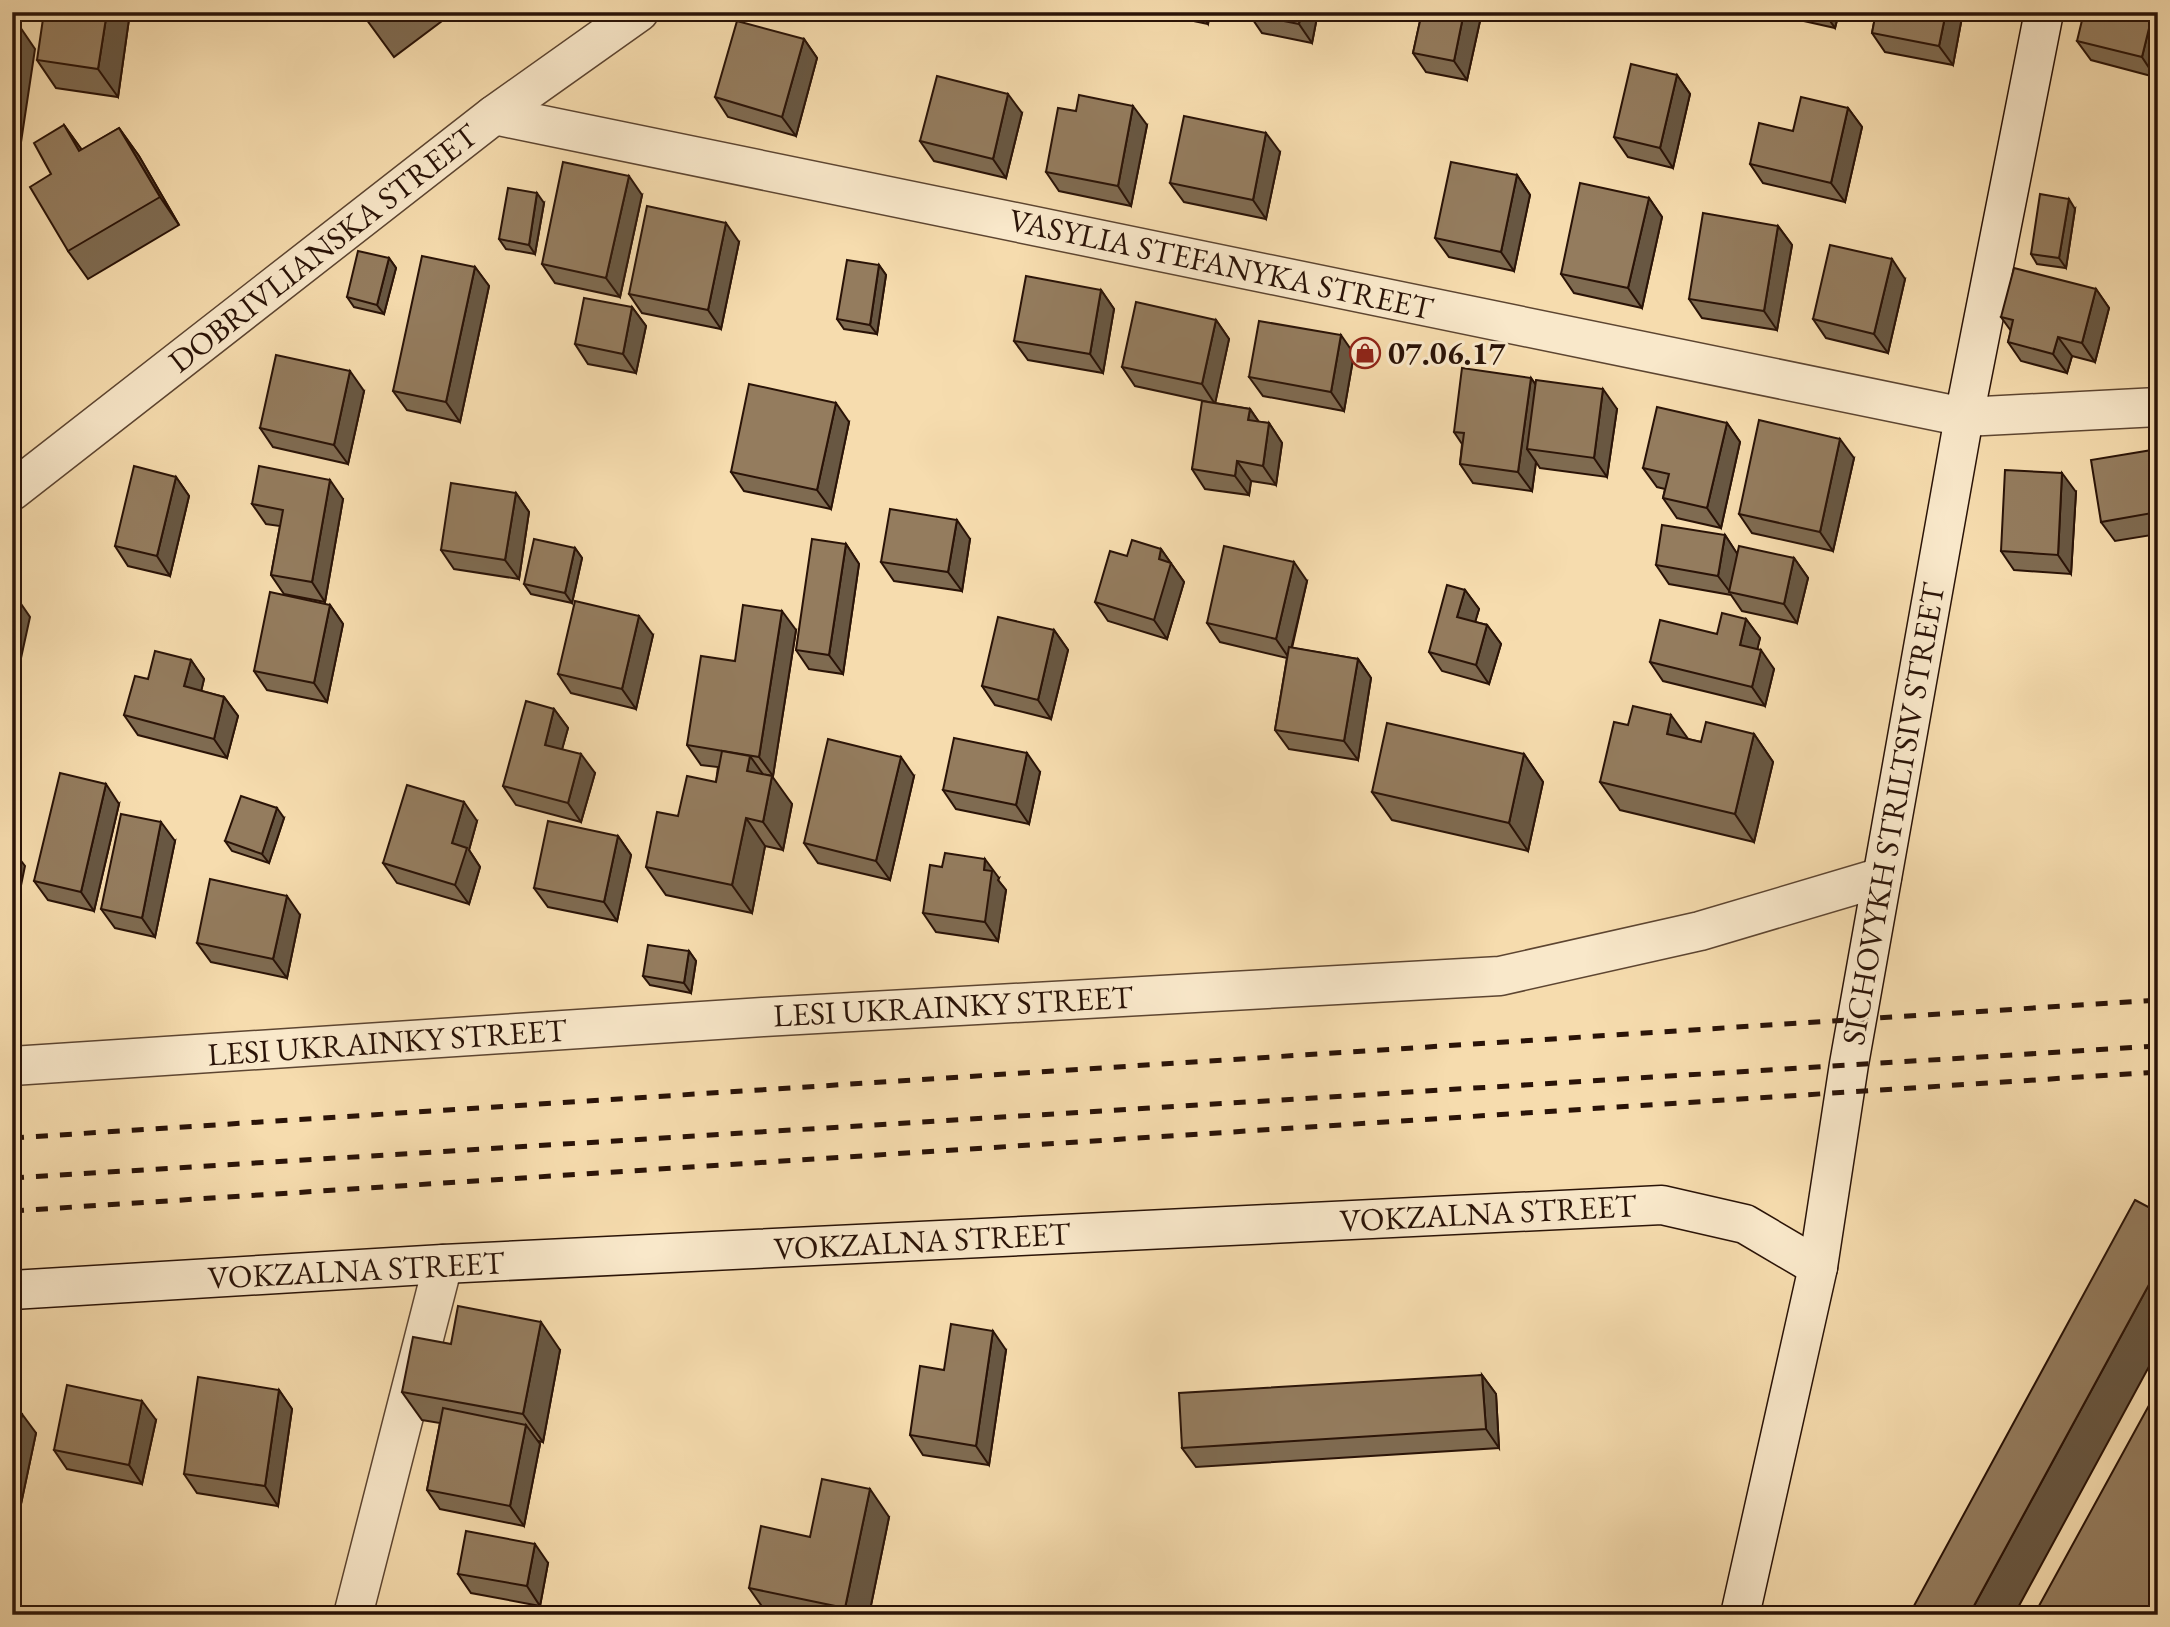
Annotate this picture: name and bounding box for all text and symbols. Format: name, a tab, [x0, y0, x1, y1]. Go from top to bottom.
street label: DOBRIVLIANSKA STREET	[160, 114, 487, 382]
street label: VASYLIA STEFANYKA STREET	[1005, 199, 1437, 330]
place label: 07.06.17	[1388, 332, 1505, 374]
shop icon: 07.06.17	[1348, 336, 1382, 370]
street label: SICHOVYKH STRILTSIV STREET	[1832, 579, 1954, 1048]
street label: LESI UKRAINKY STREET	[772, 976, 1134, 1036]
street label: LESI UKRAINKY STREET	[206, 1008, 569, 1076]
street label: VOKZALNA STREET	[1338, 1184, 1638, 1242]
street label: VOKZALNA STREET	[772, 1212, 1072, 1270]
street label: VOKZALNA STREET	[206, 1241, 506, 1299]

